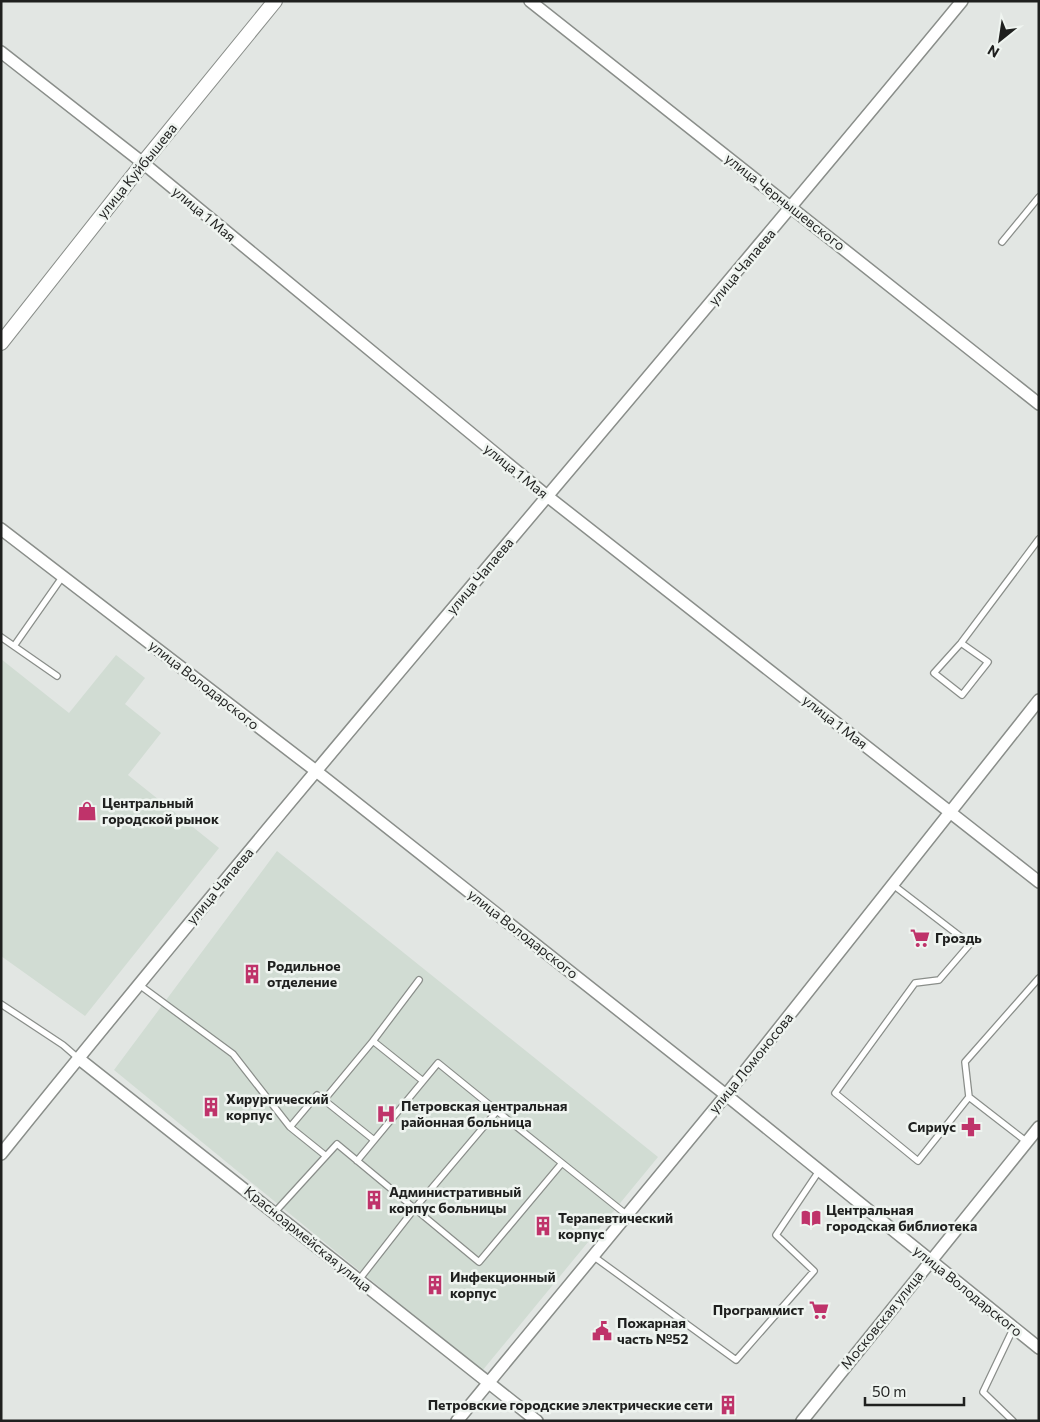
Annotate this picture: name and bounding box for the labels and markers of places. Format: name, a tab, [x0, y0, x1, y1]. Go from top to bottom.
place label: Центральный городской рынок	[102, 794, 219, 827]
shop icon: Центральный городской рынок	[76, 800, 98, 822]
supermarket icon: Гроздь	[909, 927, 931, 949]
place label: Гроздь	[935, 929, 982, 946]
place label: Родильное отделение	[267, 957, 341, 990]
building icon: Родильное отделение	[241, 963, 263, 985]
place label: Хирургический корпус	[226, 1090, 329, 1123]
building icon: Хирургический корпус	[200, 1096, 222, 1118]
place label: Петровская центральная районная больница	[401, 1097, 568, 1130]
hospital icon: Петровская центральная районная больница	[375, 1103, 397, 1125]
pharmacy icon: Сириус	[960, 1116, 982, 1138]
place label: Сириус	[908, 1118, 956, 1135]
place label: Административный корпус больницы	[389, 1183, 521, 1216]
building icon: Административный корпус больницы	[363, 1189, 385, 1211]
place label: Центральная городская библиотека	[826, 1201, 977, 1234]
library icon: Центральная городская библиотека	[800, 1207, 822, 1229]
place label: Терапевтический корпус	[558, 1209, 673, 1242]
building icon: Терапевтический корпус	[532, 1215, 554, 1237]
place label: Инфекционный корпус	[450, 1268, 556, 1301]
building icon: Инфекционный корпус	[424, 1274, 446, 1296]
supermarket icon: Программист	[808, 1299, 830, 1321]
place label: Программист	[713, 1301, 804, 1318]
place label: Пожарная часть №52	[617, 1314, 688, 1347]
public building icon: Пожарная часть №52	[591, 1320, 613, 1342]
building icon: Петровские городские электрические сети	[717, 1394, 739, 1416]
place label: Петровские городские электрические сети	[428, 1396, 713, 1413]

